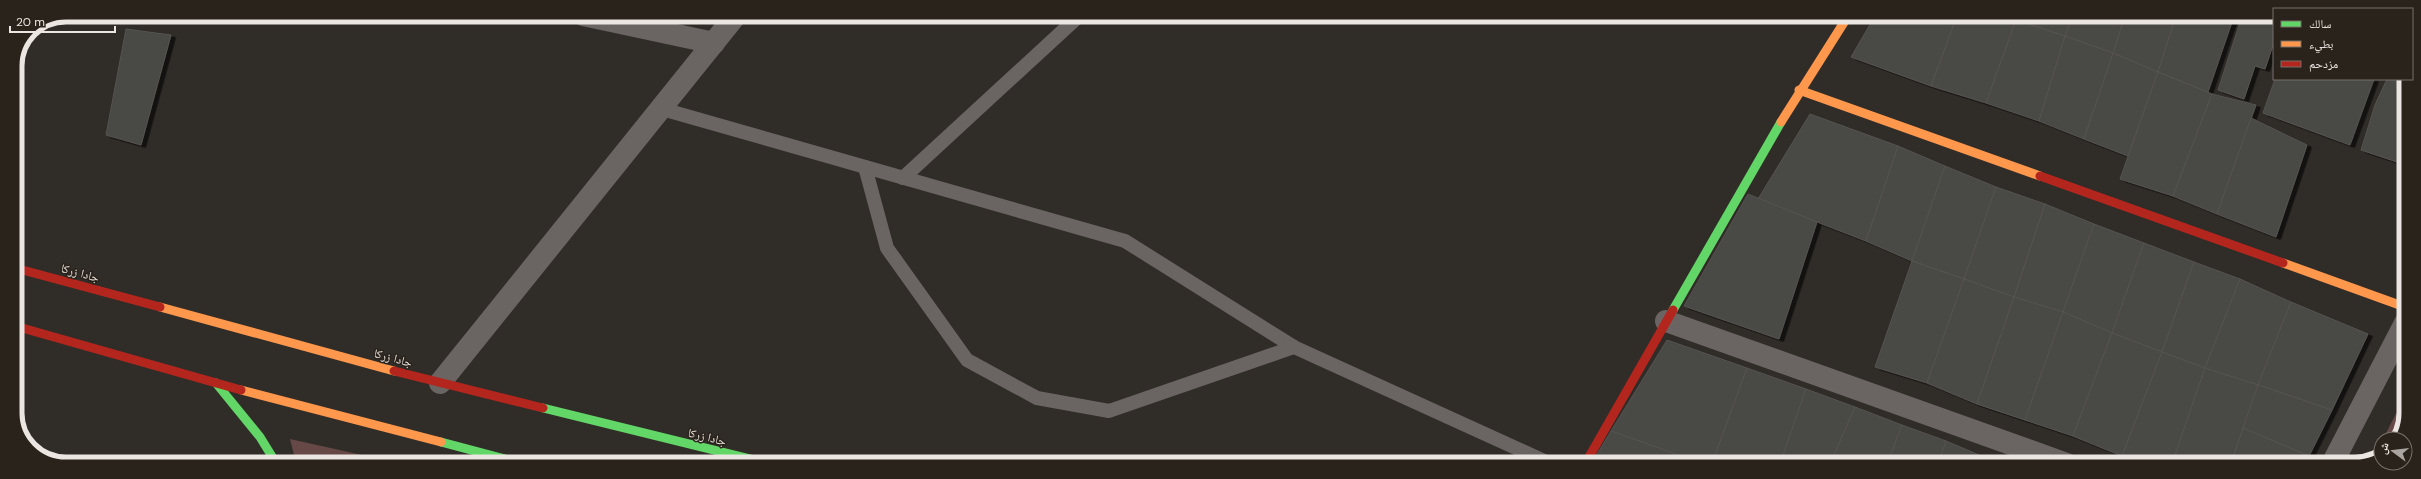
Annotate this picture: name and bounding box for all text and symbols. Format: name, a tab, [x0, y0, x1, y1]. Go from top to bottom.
scale bar	[10, 8, 115, 34]
legend	[2273, 8, 2413, 80]
text: 20 m	[16, 14, 45, 30]
text: سالك	[2309, 16, 2331, 32]
text: بطيء	[2309, 36, 2333, 54]
text: مزدحم	[2309, 56, 2338, 72]
street label: جادا زرکا	[59, 260, 101, 286]
street label: جادا زرکا	[372, 345, 414, 371]
street label: جادا زرکا	[686, 425, 728, 450]
north arrow	[2373, 431, 2413, 471]
text: ش	[2375, 441, 2393, 456]

